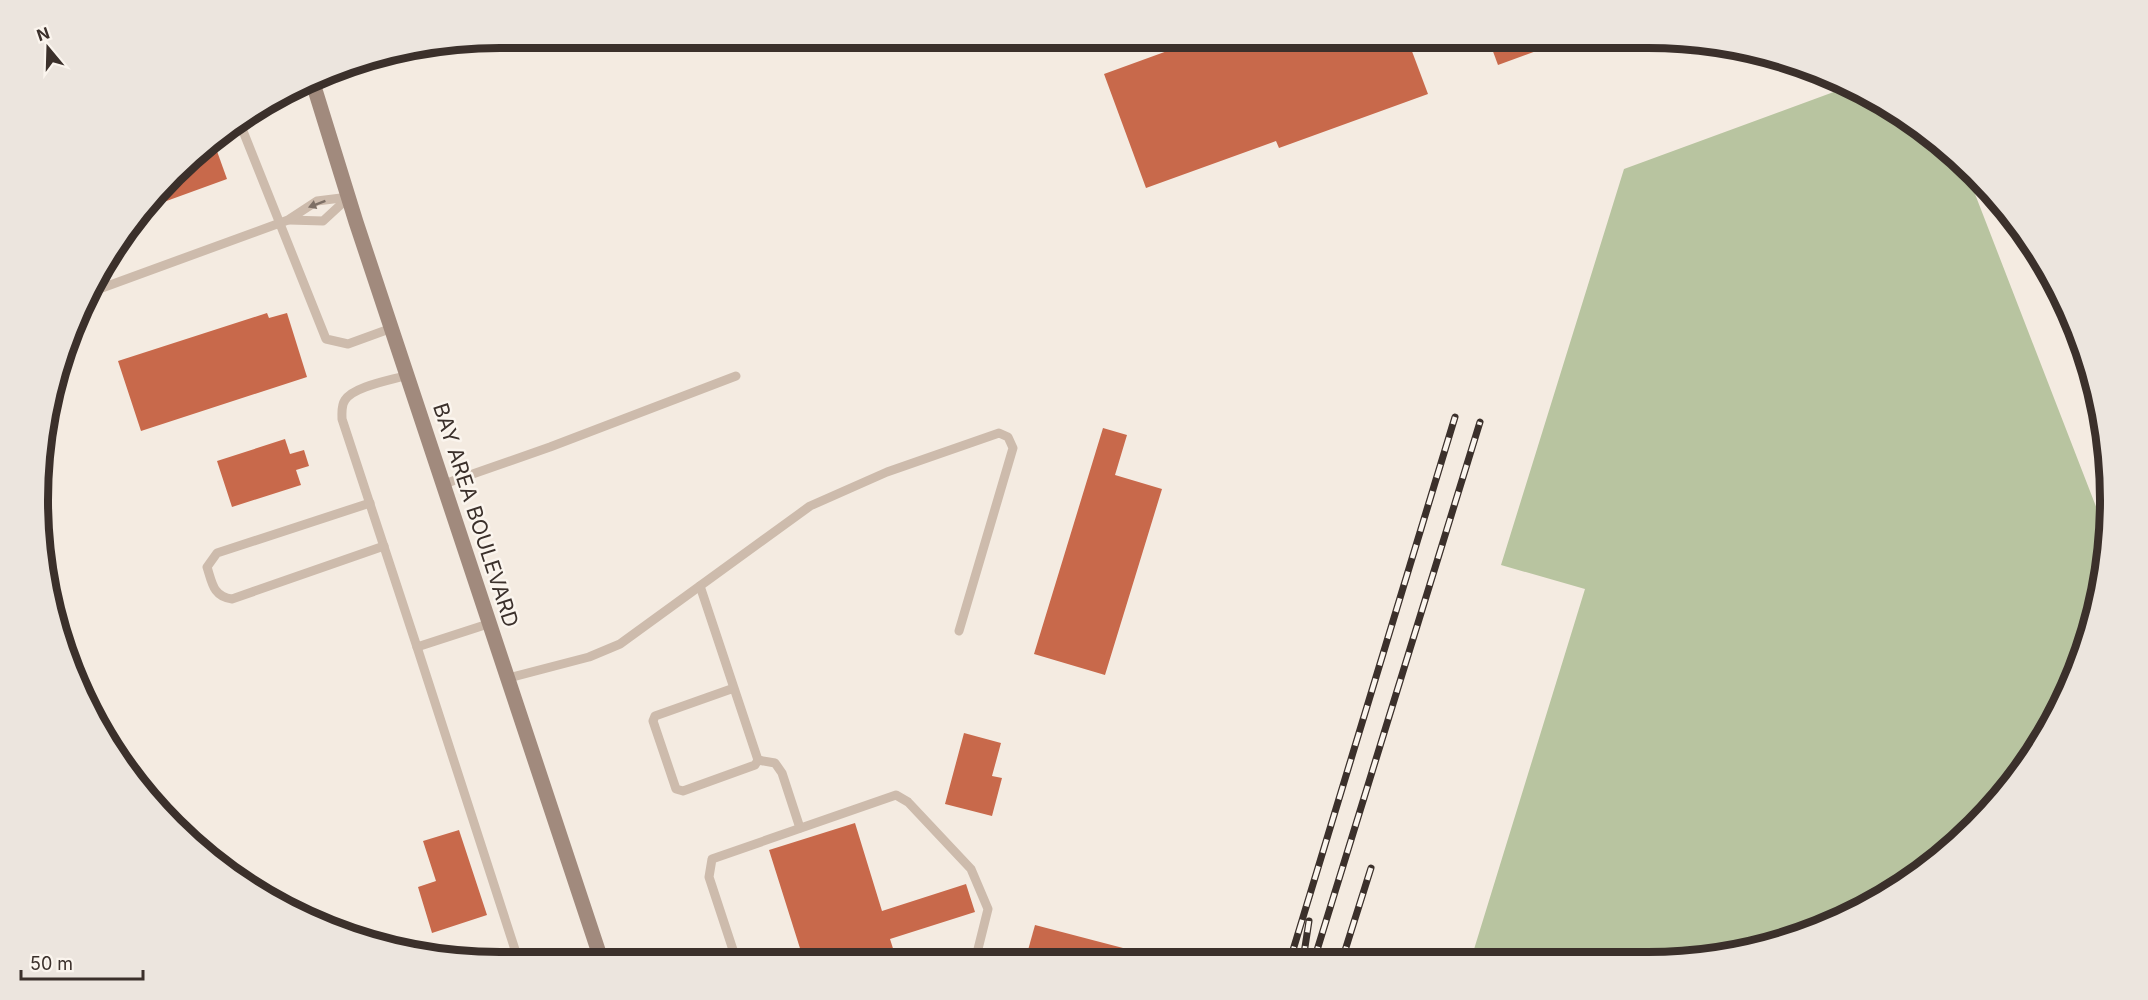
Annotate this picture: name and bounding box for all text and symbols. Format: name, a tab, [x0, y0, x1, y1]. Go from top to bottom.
north arrow	[18, 18, 78, 78]
text: N	[34, 22, 52, 45]
one-way arrow	[307, 199, 325, 209]
street label: BAY AREA BOULEVARD	[428, 400, 524, 630]
scale bar	[21, 943, 142, 981]
text: 50 m	[30, 953, 73, 974]

